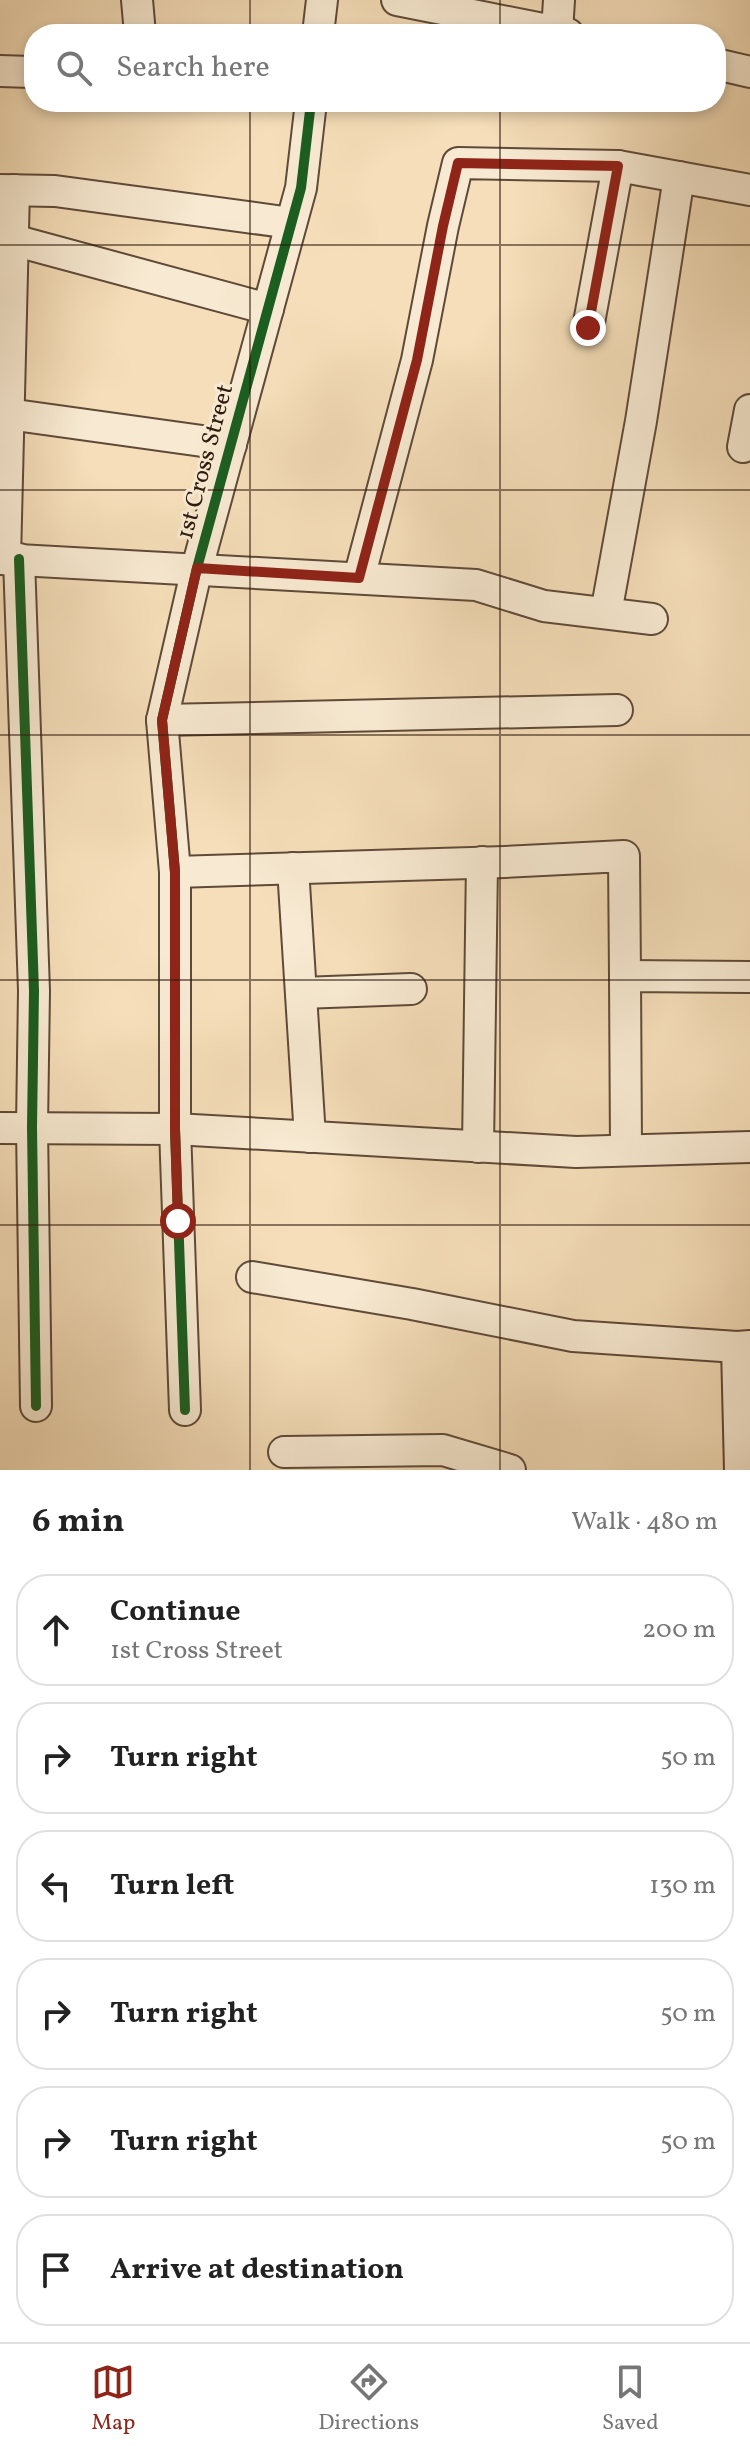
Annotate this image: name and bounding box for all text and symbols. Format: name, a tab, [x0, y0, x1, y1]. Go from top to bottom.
search box	[24, 24, 726, 112]
icon: search	[52, 46, 96, 90]
text: Search here	[116, 47, 270, 89]
route end	[570, 310, 606, 346]
street label: 1st Cross Street	[169, 381, 243, 543]
route start	[160, 1203, 196, 1239]
text: 6 min	[32, 1499, 125, 1546]
text: Walk · 480 m	[571, 1504, 718, 1540]
text: Continue	[110, 1591, 241, 1633]
icon: ahead	[34, 1608, 78, 1652]
text: 200 m	[642, 1612, 716, 1648]
text: 1st Cross Street	[110, 1633, 283, 1669]
icon: right	[34, 1736, 78, 1780]
text: Turn right	[110, 1737, 258, 1779]
text: 50 m	[660, 1740, 716, 1776]
icon: left	[34, 1864, 78, 1908]
text: Turn left	[110, 1865, 234, 1907]
text: 130 m	[649, 1868, 716, 1904]
icon: right	[34, 1992, 78, 2036]
text: Turn right	[110, 1993, 258, 2035]
text: 50 m	[660, 1996, 716, 2032]
icon: right	[34, 2120, 78, 2164]
text: Turn right	[110, 2121, 258, 2163]
text: 50 m	[660, 2124, 716, 2160]
icon: arrive	[34, 2248, 78, 2292]
text: Arrive at destination	[110, 2249, 404, 2291]
tab: Map	[91, 2360, 135, 2439]
tab: Directions	[318, 2360, 419, 2439]
tab: Saved	[602, 2360, 659, 2439]

